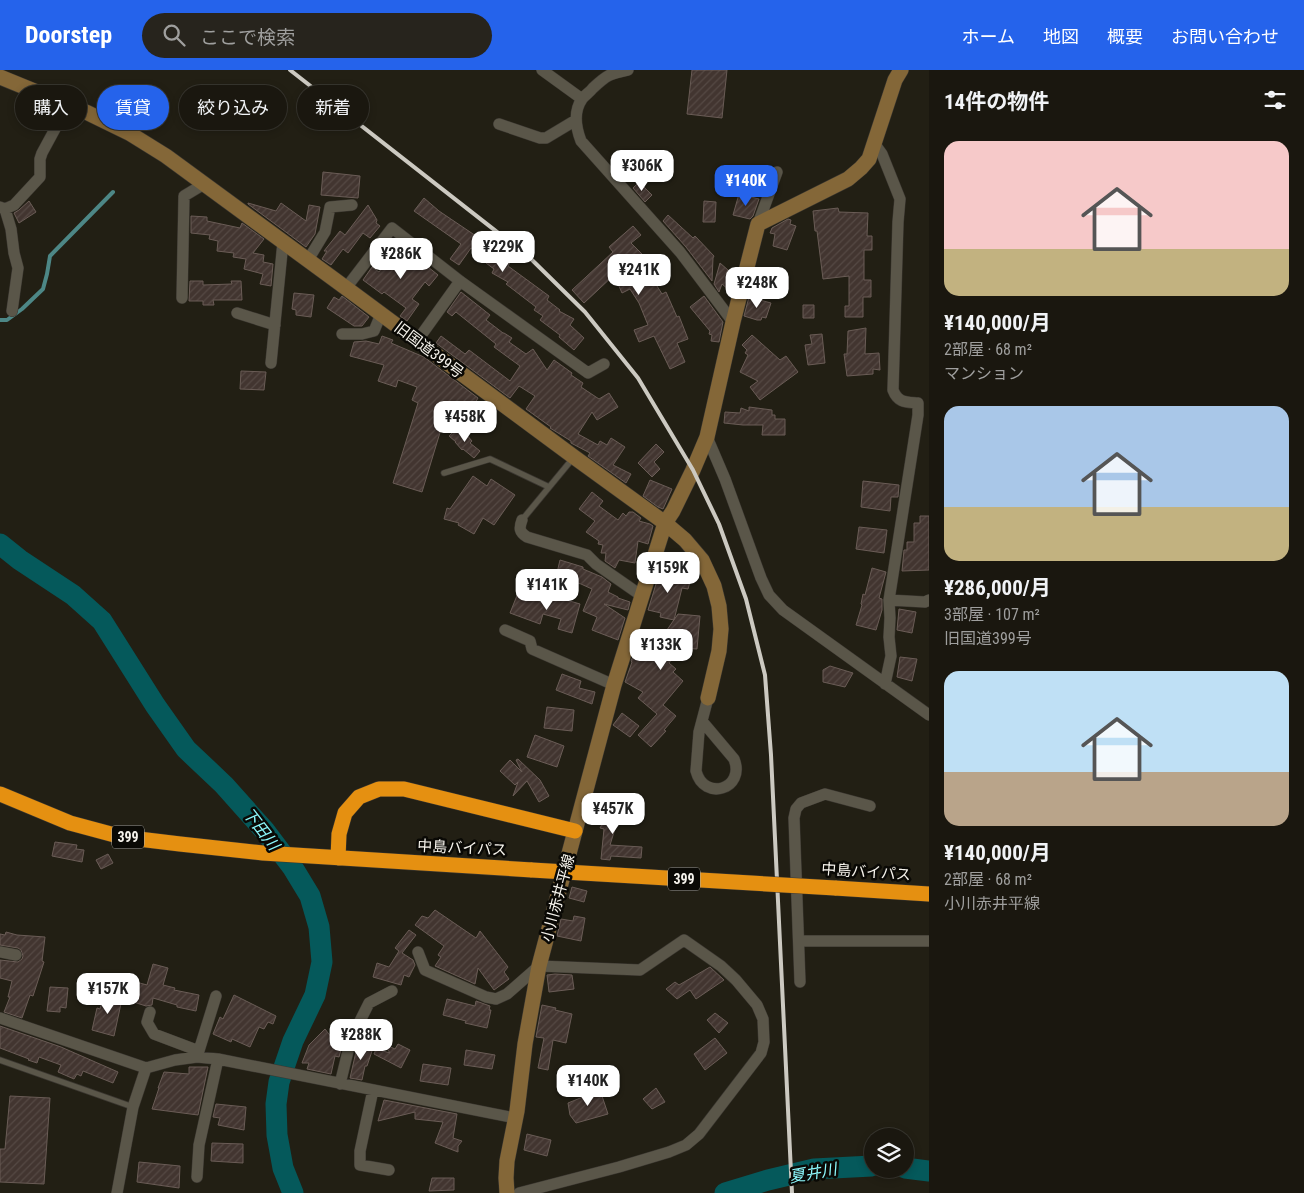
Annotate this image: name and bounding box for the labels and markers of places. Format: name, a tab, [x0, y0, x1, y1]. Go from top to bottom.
pin: ¥306K	[607, 150, 677, 192]
pin: ¥140K	[711, 164, 781, 207]
pin: ¥229K	[468, 230, 538, 273]
pin: ¥286K	[366, 238, 436, 280]
pin: ¥241K	[604, 254, 674, 296]
pin: ¥248K	[722, 266, 792, 309]
pin: ¥458K	[430, 400, 500, 443]
pin: ¥159K	[633, 552, 703, 594]
pin: ¥141K	[512, 568, 582, 611]
pin: ¥133K	[626, 628, 696, 671]
pin: ¥457K	[578, 792, 648, 835]
pin: ¥157K	[73, 972, 143, 1015]
pin: ¥288K	[326, 1018, 396, 1061]
pin: ¥140K	[553, 1064, 623, 1107]

